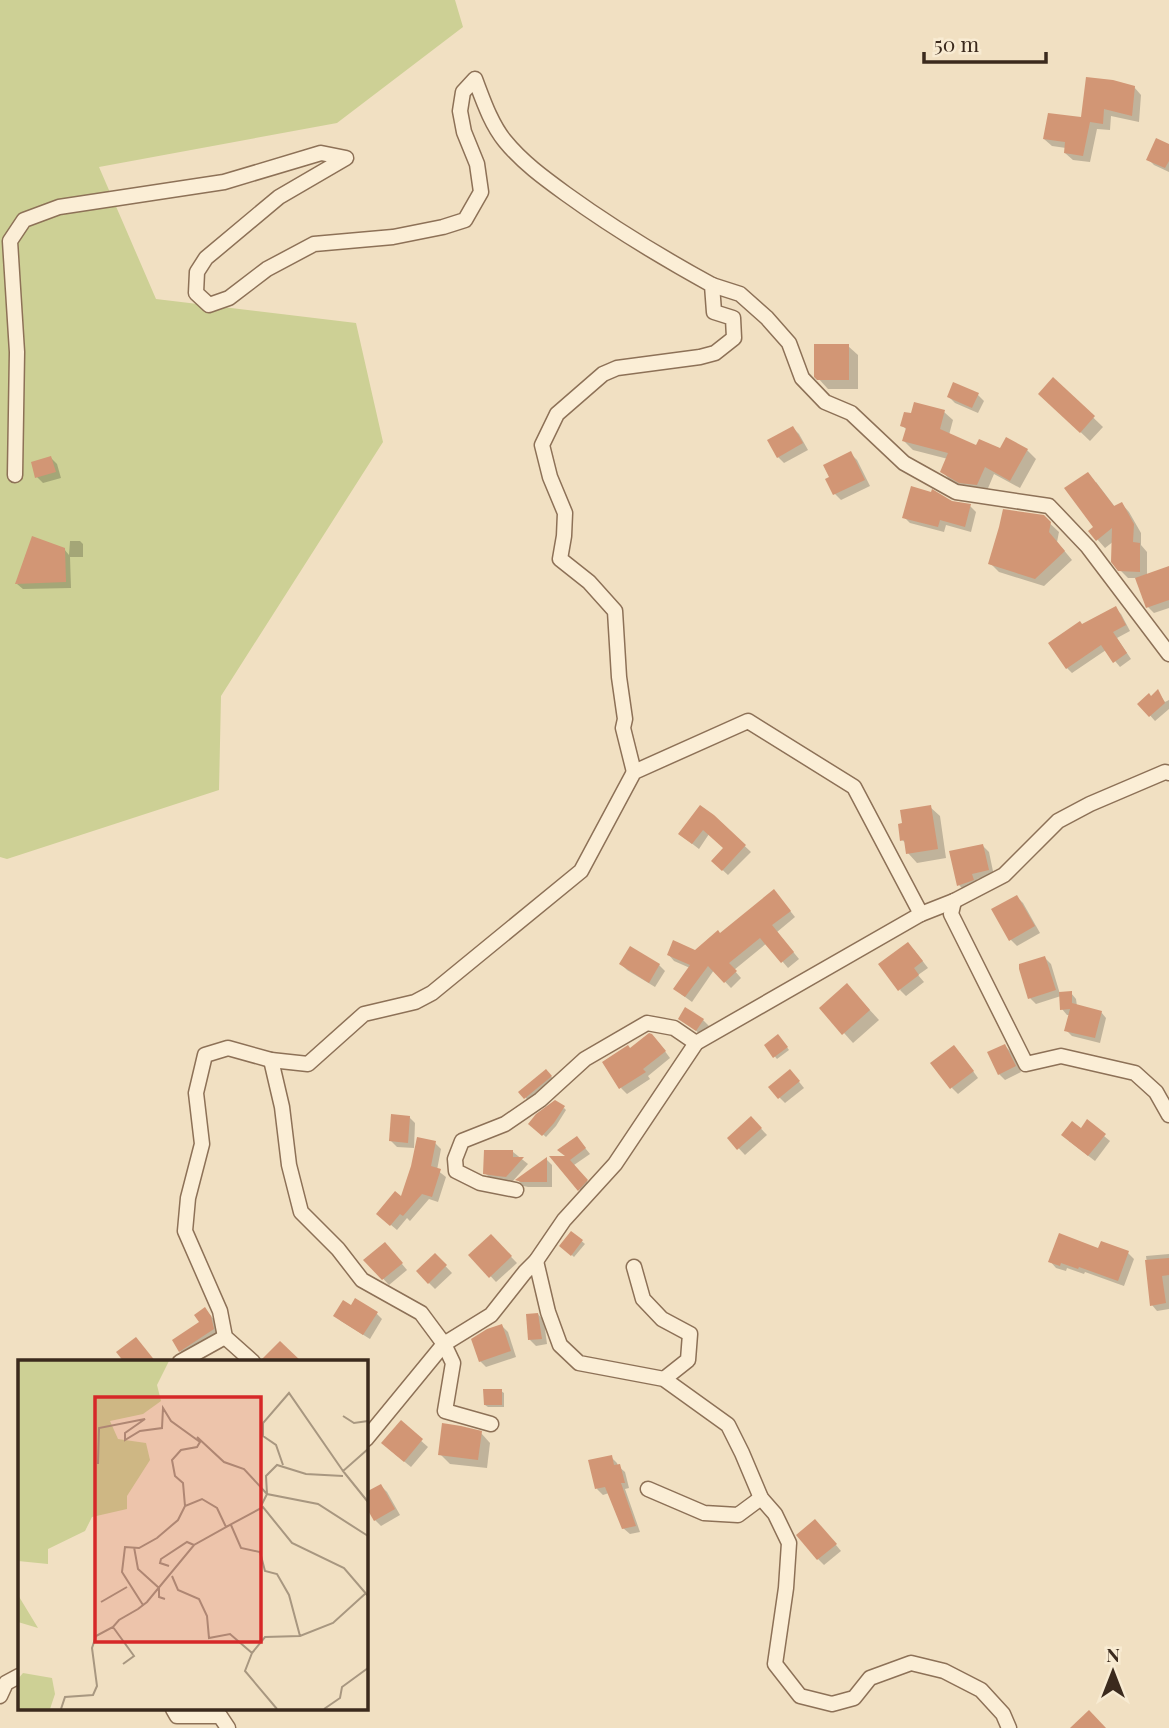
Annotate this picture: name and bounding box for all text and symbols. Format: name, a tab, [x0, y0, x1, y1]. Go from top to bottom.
scale bar	[924, 21, 1046, 65]
text: 50 m	[934, 29, 980, 57]
inset map	[18, 1360, 368, 1710]
north arrow	[1078, 1637, 1148, 1707]
text: N	[1106, 1641, 1120, 1667]

